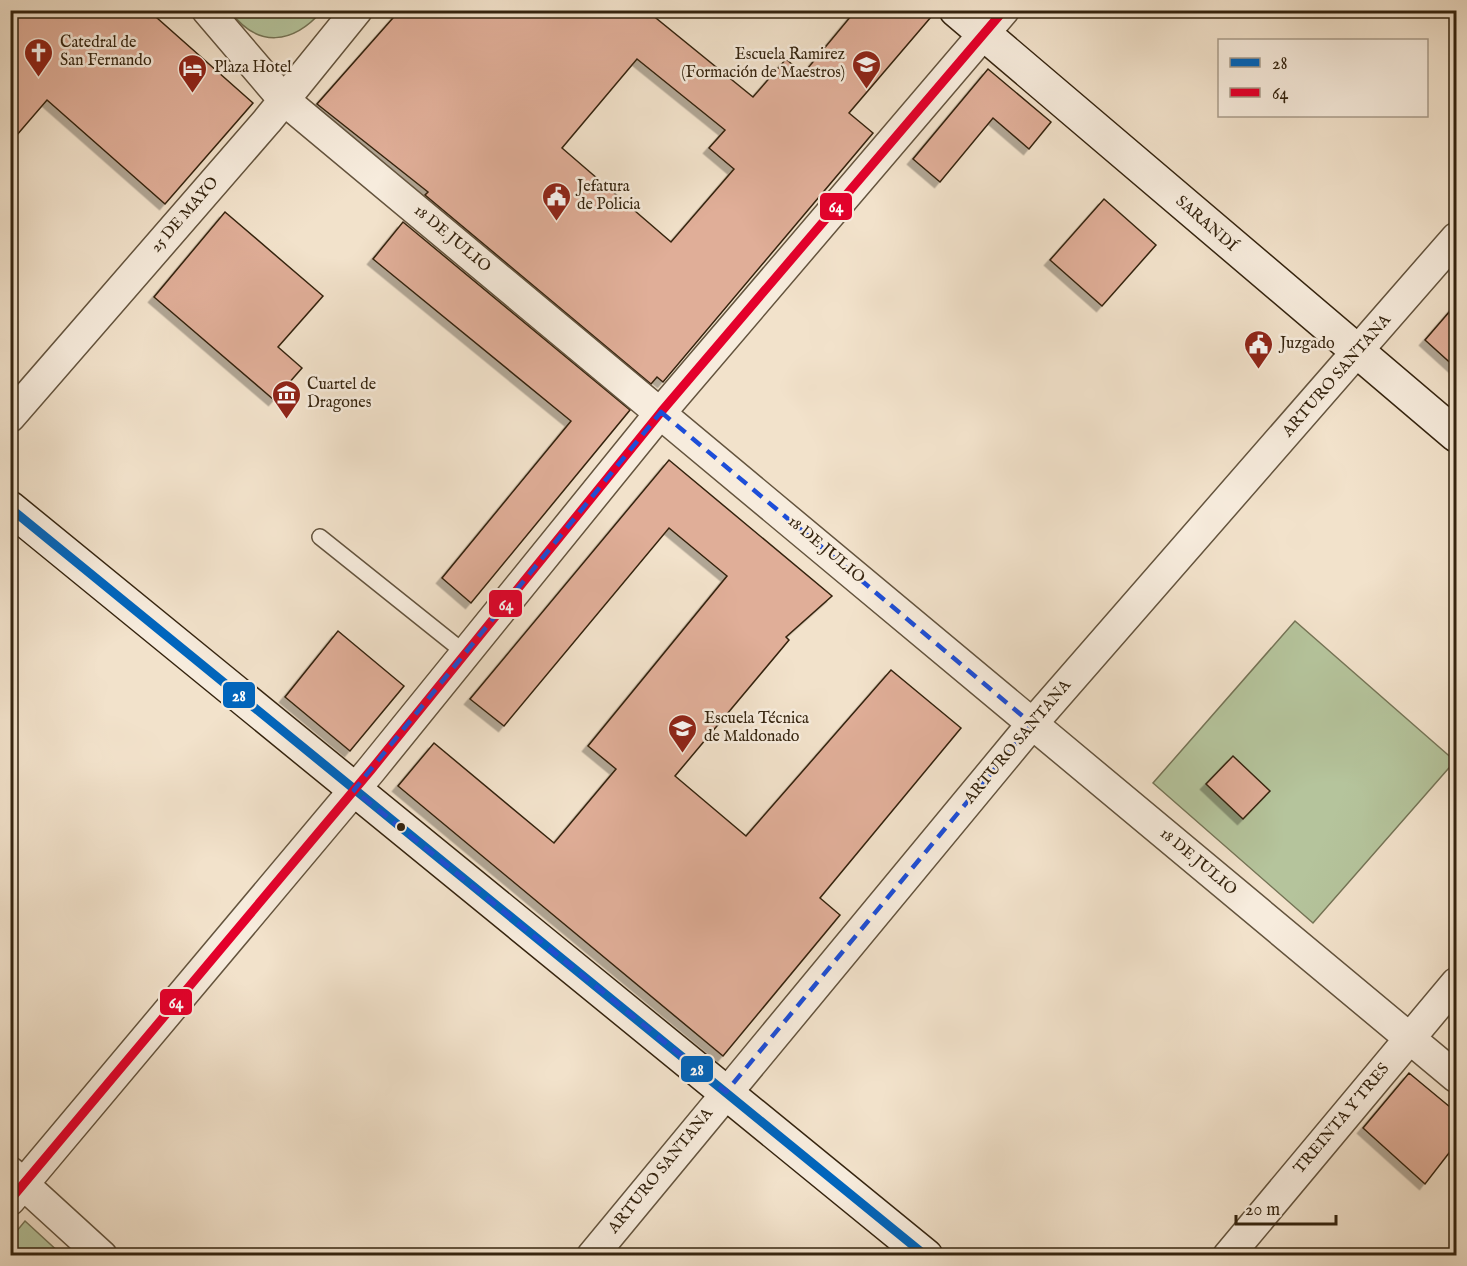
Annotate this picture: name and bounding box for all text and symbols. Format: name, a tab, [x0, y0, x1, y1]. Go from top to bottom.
place label: Catedral de San Fernando	[60, 33, 152, 71]
church icon: Catedral de San Fernando	[23, 36, 55, 78]
legend	[1218, 39, 1428, 117]
place label: Escuela Ramirez (Formación de Maestros)	[681, 45, 845, 83]
school or university icon: Escuela Ramirez (Formación de Maestros)	[850, 48, 882, 90]
hotel icon: Plaza Hotel	[177, 52, 209, 94]
text: 28	[1272, 53, 1288, 76]
place label: Plaza Hotel	[214, 58, 292, 78]
text: 64	[1272, 83, 1289, 106]
street label: 25 DE MAYO	[147, 173, 223, 257]
place label: Jefatura de Policia	[575, 177, 641, 215]
public building icon: Jefatura de Policia	[540, 180, 572, 222]
street label: SARANDÍ	[1171, 190, 1243, 257]
line badge: 64	[819, 192, 853, 221]
text: 64	[829, 198, 844, 218]
street label: 18 DE JULIO	[409, 201, 495, 277]
street label: ARTURO SANTANA	[1278, 310, 1396, 442]
public building icon: Juzgado	[1243, 328, 1275, 370]
place label: Juzgado	[1278, 334, 1335, 354]
place label: Cuartel de Dragones	[307, 375, 376, 413]
museum icon: Cuartel de Dragones	[270, 378, 302, 420]
street label: 18 DE JULIO	[783, 512, 869, 588]
line badge: 64	[488, 589, 523, 618]
text: 64	[499, 596, 514, 616]
street label: ARTURO SANTANA	[960, 675, 1076, 809]
line badge: 28	[222, 681, 256, 709]
text: 28	[232, 687, 246, 707]
place label: Escuela Técnica de Maldonado	[704, 709, 809, 747]
school or university icon: Escuela Técnica de Maldonado	[667, 712, 699, 754]
unlabelled marker	[395, 821, 407, 833]
street label: 18 DE JULIO	[1155, 824, 1241, 900]
line badge: 64	[159, 988, 193, 1016]
text: 64	[169, 994, 184, 1014]
line badge: 28	[680, 1055, 714, 1083]
street label: TREINTA Y TRES	[1290, 1060, 1394, 1178]
text: 28	[690, 1061, 704, 1081]
street label: ARTURO SANTANA	[604, 1103, 719, 1239]
scale bar	[1236, 1188, 1336, 1226]
text: 20 m	[1245, 1199, 1280, 1222]

